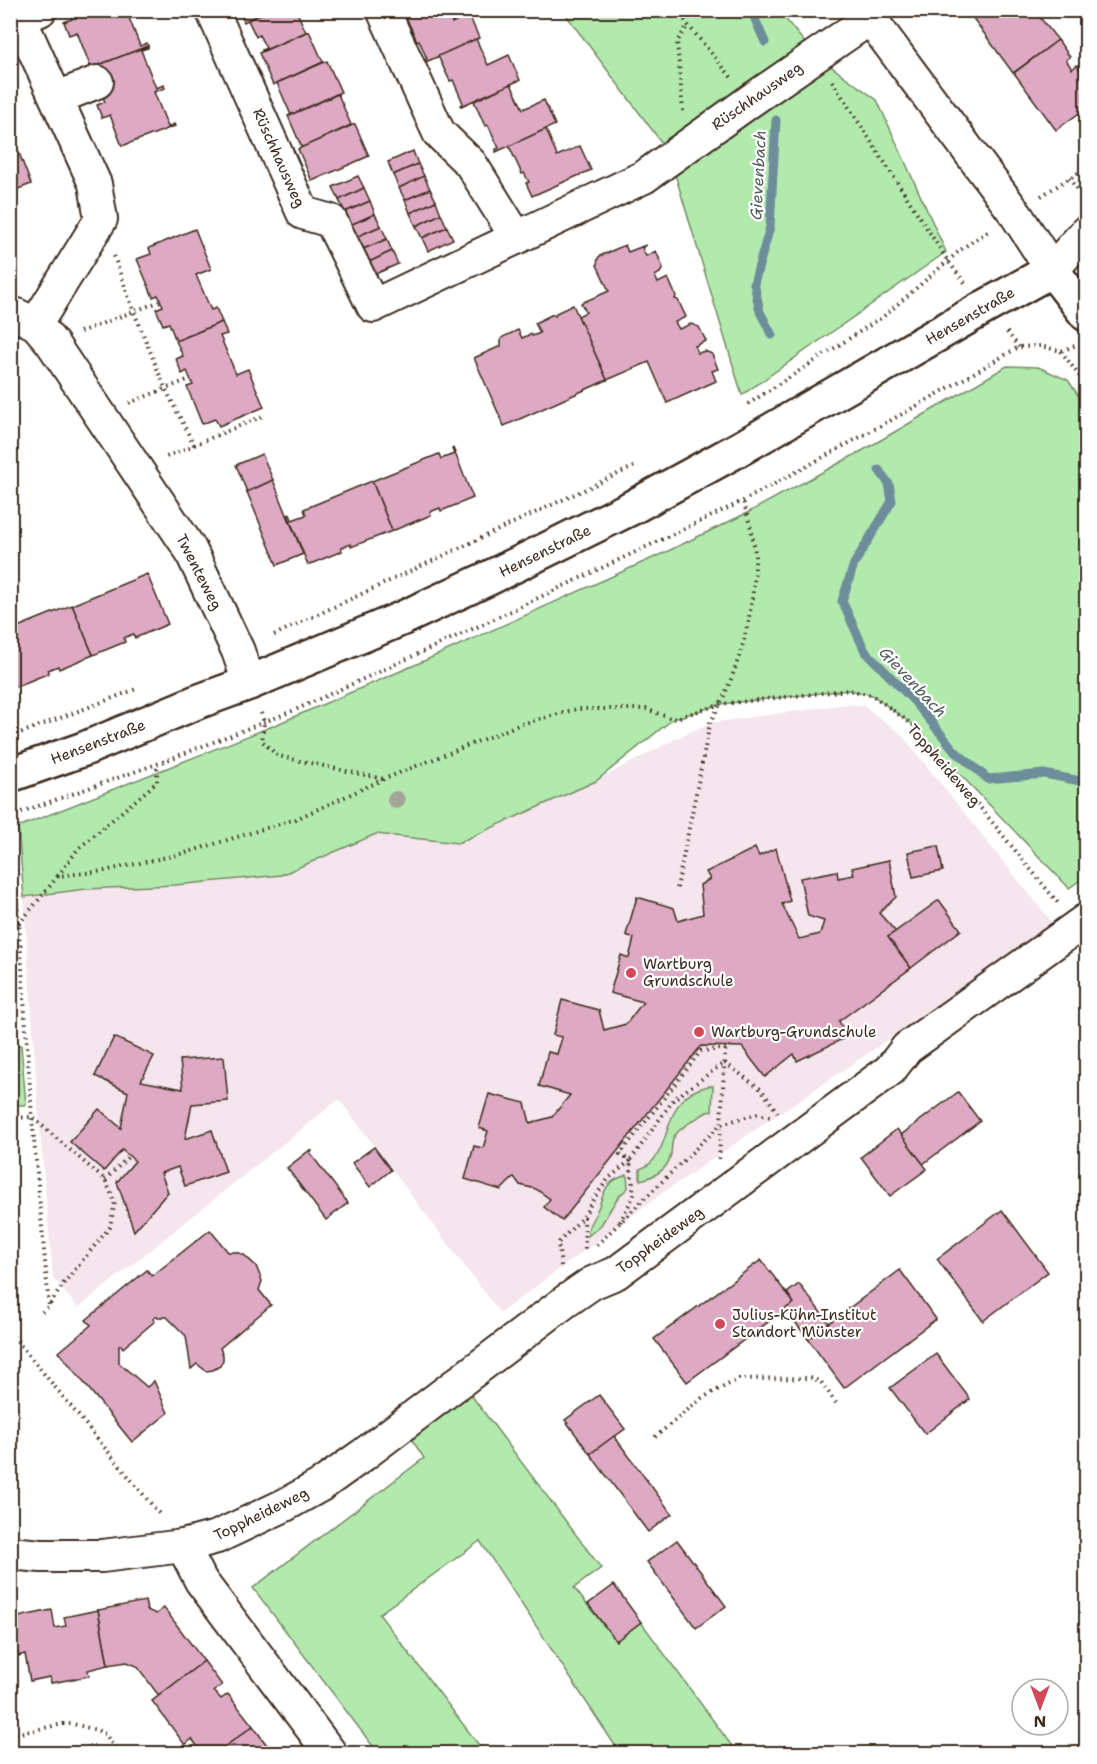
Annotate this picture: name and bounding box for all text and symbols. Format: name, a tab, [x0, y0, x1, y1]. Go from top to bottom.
street label: Rüschhausweg	[708, 57, 806, 135]
street label: Rüschhausweg	[248, 105, 310, 211]
water label: Gievenbach	[745, 130, 771, 220]
street label: Hensenstraße	[922, 282, 1018, 350]
street label: Hensenstraße	[496, 520, 594, 582]
street label: Twenteweg	[171, 531, 227, 613]
water label: Gievenbach	[875, 642, 951, 722]
street label: Hensenstraße	[48, 715, 148, 769]
street label: Toppheideweg	[903, 720, 985, 810]
place label: Wartburg Grundschule	[643, 954, 733, 991]
marker: Wartburg Grundschule	[624, 966, 638, 980]
place label: Wartburg-Grundschule	[711, 1022, 877, 1042]
marker: Wartburg-Grundschule	[692, 1025, 706, 1039]
street label: Toppheideweg	[612, 1202, 708, 1278]
place label: Julius-Kühn-Institut Standort Münster	[732, 1305, 876, 1342]
marker: Julius-Kühn-Institut Standort Münster	[713, 1317, 727, 1331]
street label: Toppheideweg	[210, 1482, 312, 1546]
north arrow	[1010, 1677, 1070, 1737]
text: N	[1034, 1711, 1046, 1732]

